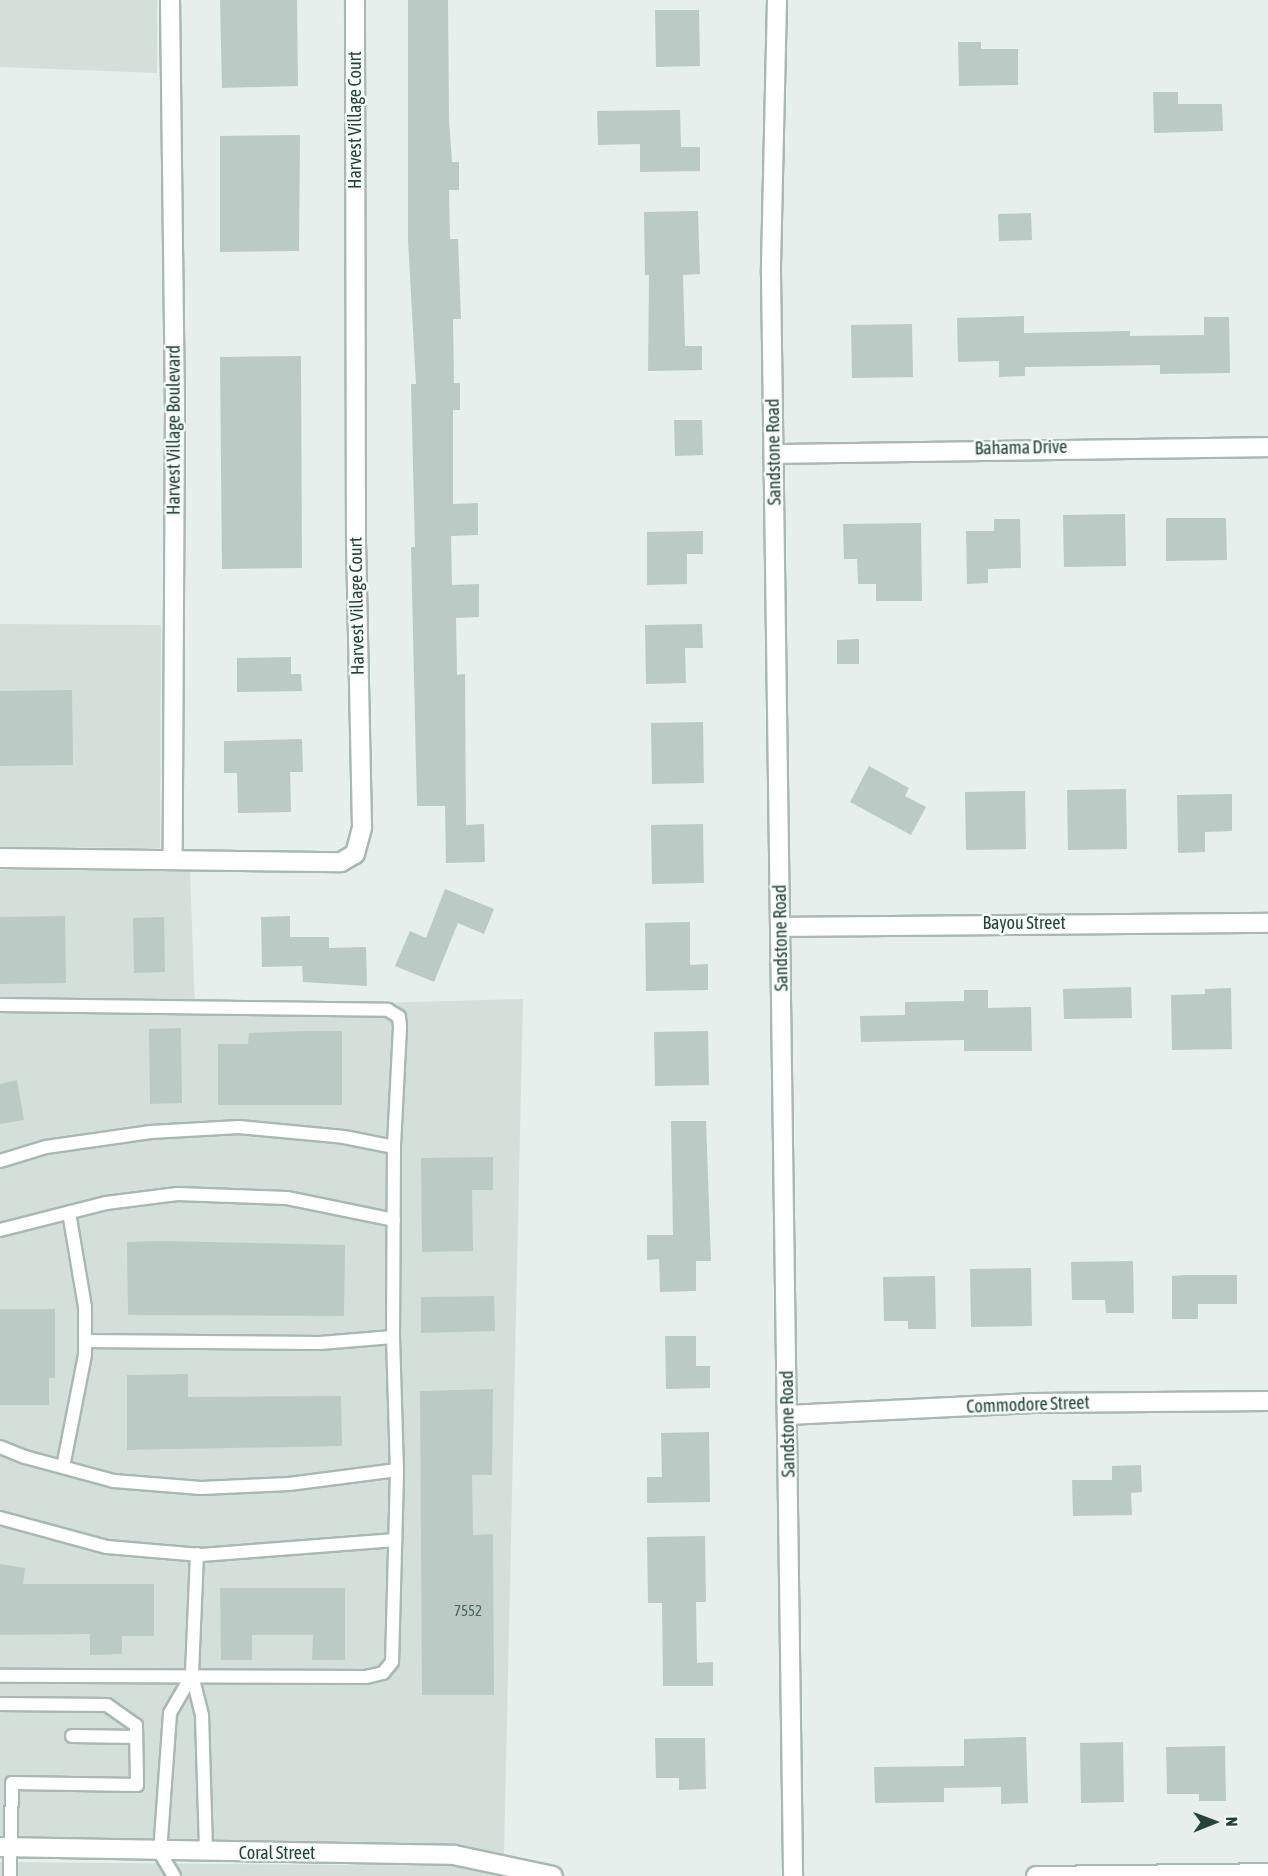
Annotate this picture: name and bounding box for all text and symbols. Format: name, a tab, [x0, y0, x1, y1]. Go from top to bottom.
street label: Harvest Village Court	[344, 51, 366, 189]
street label: Harvest Village Boulevard	[163, 345, 185, 515]
street label: Sandstone Road	[762, 398, 786, 506]
street label: Bahama Drive	[974, 436, 1068, 460]
street label: Harvest Village Court	[345, 537, 369, 675]
street label: Sandstone Road	[769, 884, 793, 992]
street label: Bayou Street	[982, 912, 1066, 934]
street label: Sandstone Road	[776, 1370, 800, 1478]
street label: Commodore Street	[966, 1392, 1090, 1418]
house number: 7552	[454, 1602, 482, 1620]
north arrow	[1184, 1792, 1244, 1852]
text: N	[1223, 1817, 1241, 1827]
street label: Coral Street	[239, 1842, 315, 1864]

